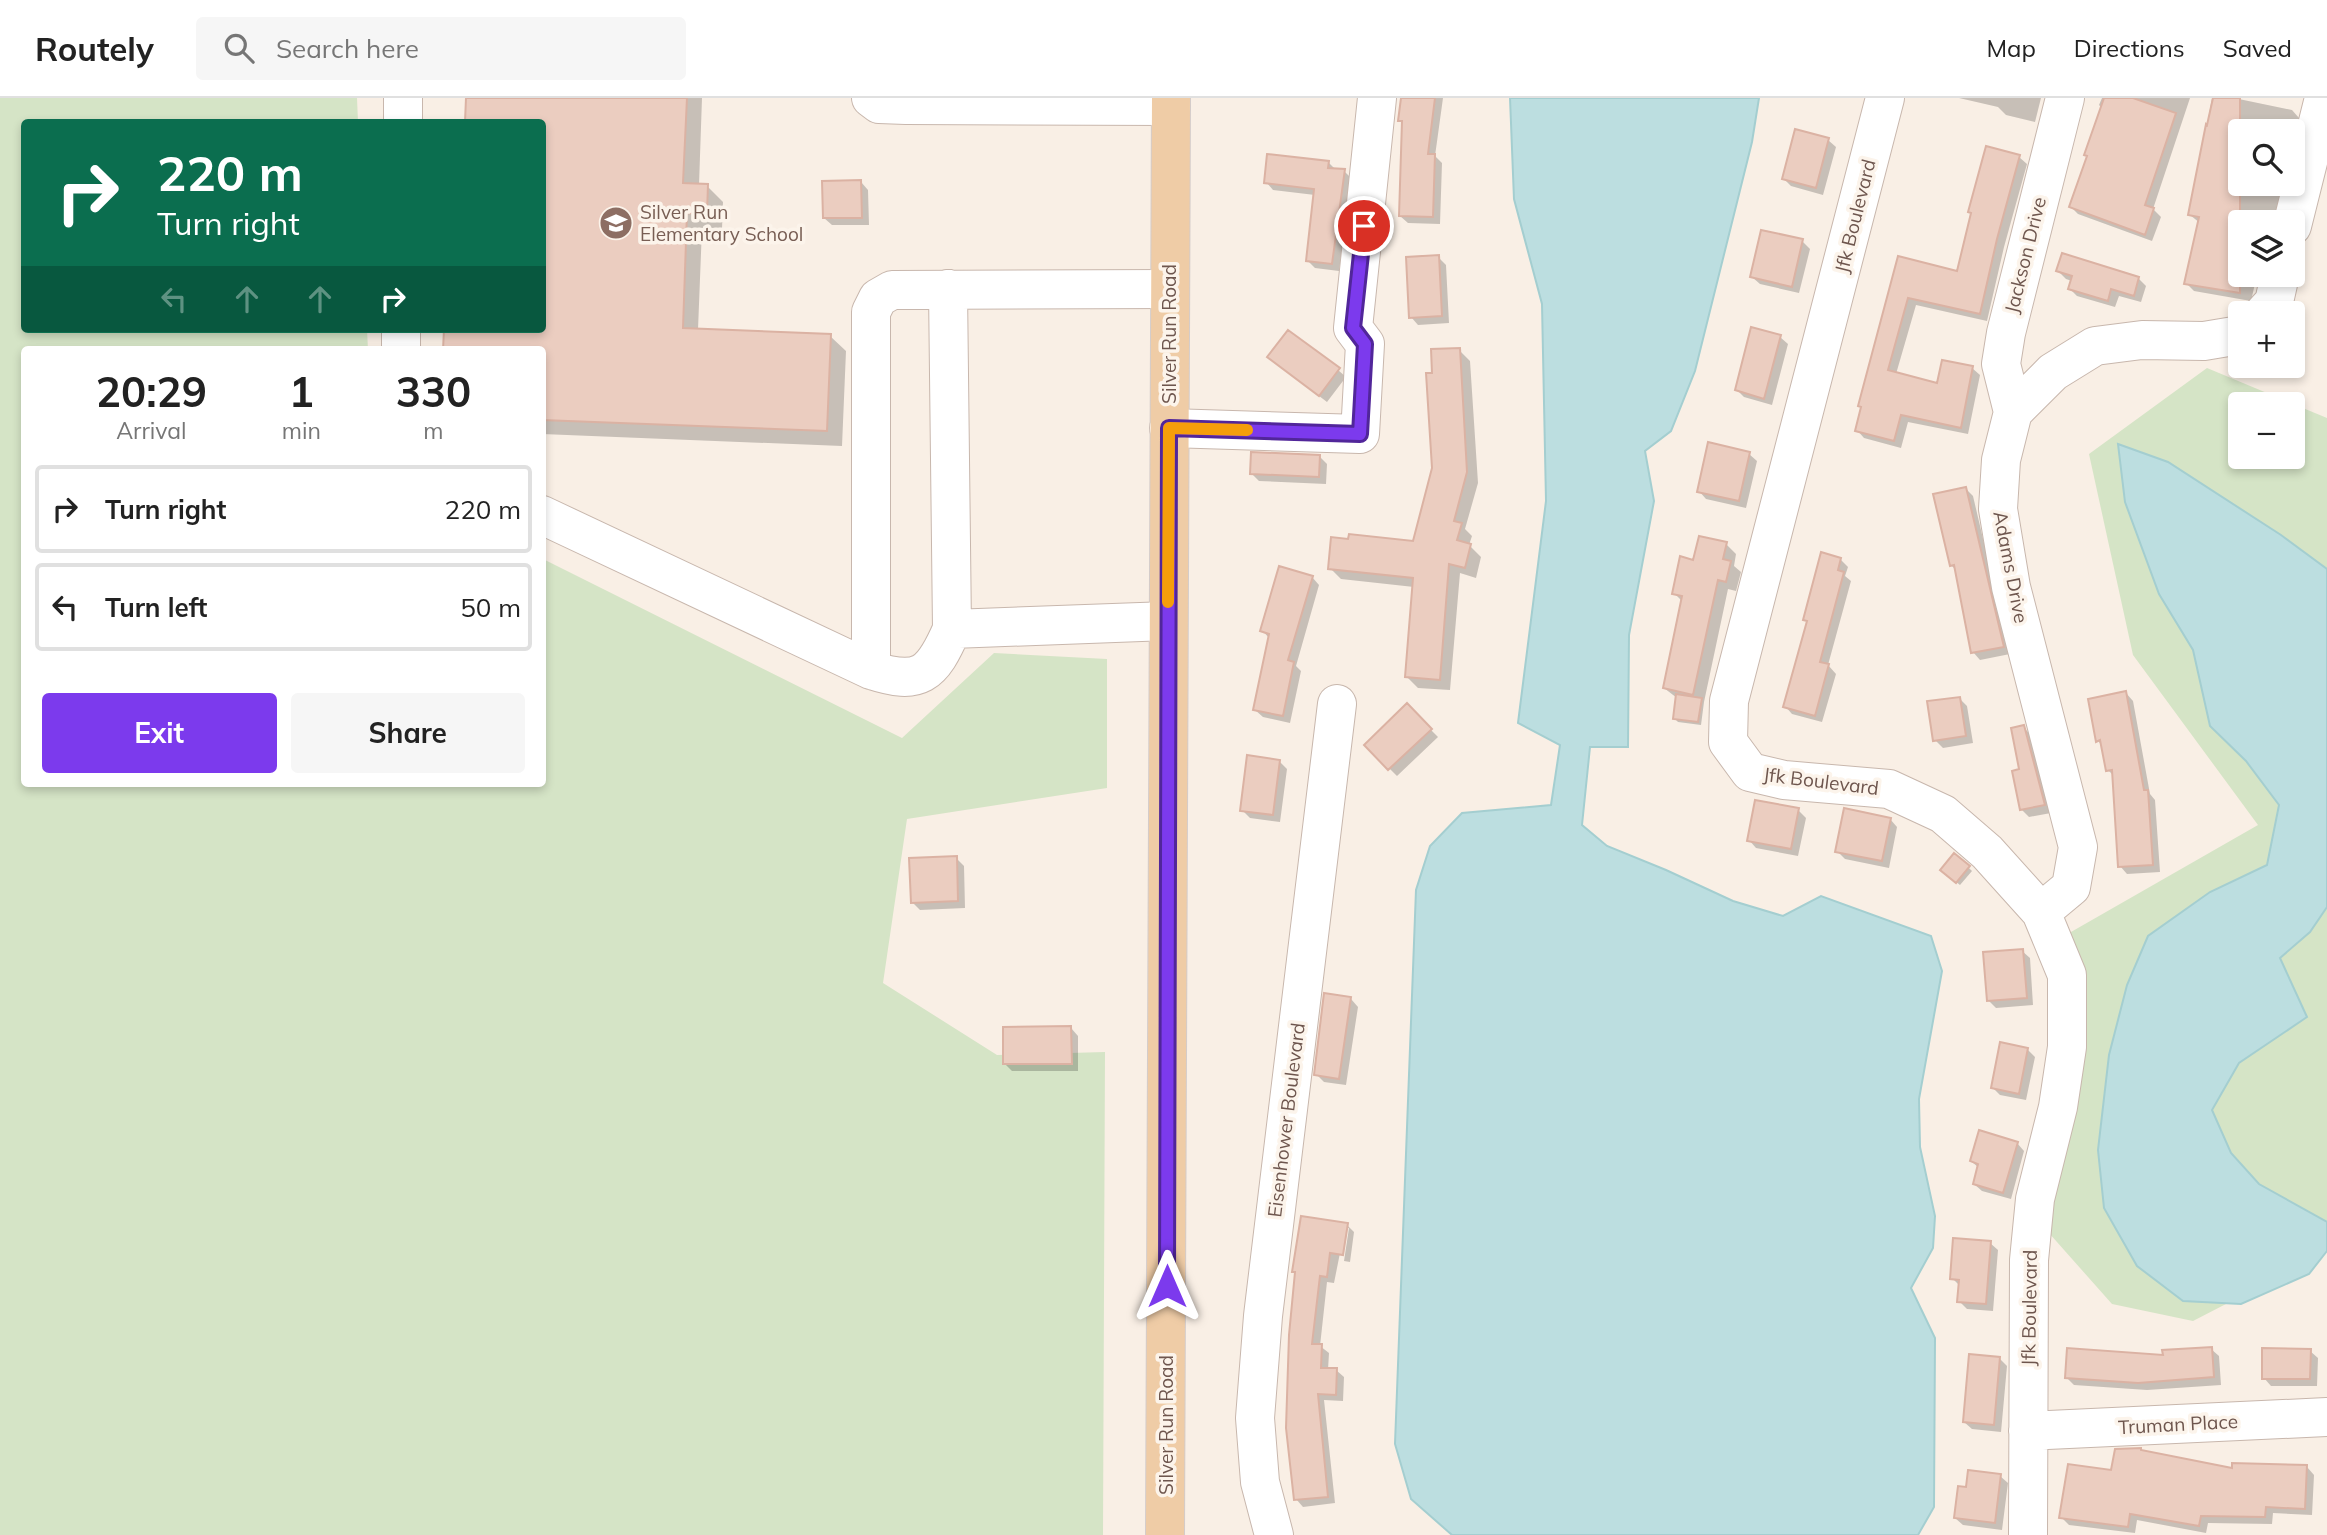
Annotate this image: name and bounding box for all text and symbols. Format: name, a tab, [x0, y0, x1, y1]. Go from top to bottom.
search box	[196, 17, 686, 80]
text: Routely	[35, 28, 154, 69]
icon: search	[220, 29, 258, 67]
text: Search here	[276, 32, 419, 65]
text: Map	[1986, 33, 2036, 63]
text: Directions	[2074, 33, 2185, 63]
text: Saved	[2223, 33, 2292, 63]
map controls	[2228, 119, 2305, 469]
button: search	[2228, 119, 2305, 196]
text: 220 m	[157, 142, 303, 203]
icon: right	[42, 147, 133, 238]
street label: Jfk Boulevard	[1829, 157, 1881, 275]
street label: Jackson Drive	[1999, 194, 2051, 316]
pin	[1334, 196, 1394, 256]
place label: Silver Run Elementary School	[640, 200, 803, 246]
text: Turn right	[157, 203, 300, 243]
school or university icon: Silver Run Elementary School	[597, 204, 635, 242]
icon: arrive	[1345, 207, 1383, 245]
button: layers	[2228, 210, 2305, 287]
street label: Silver Run Road	[1157, 264, 1181, 404]
icon: left	[155, 280, 193, 318]
icon: ahead	[228, 280, 266, 318]
icon: ahead	[301, 280, 339, 318]
icon: right	[374, 280, 412, 318]
button: +	[2228, 301, 2305, 378]
text: 20:29	[96, 365, 207, 418]
text: 1	[289, 365, 314, 418]
text: 330	[396, 365, 471, 418]
button: −	[2228, 392, 2305, 469]
text: Arrival	[116, 416, 187, 445]
text: min	[282, 416, 321, 445]
text: m	[423, 416, 444, 445]
icon: right	[46, 490, 84, 528]
text: Turn right	[105, 493, 226, 526]
text: 220 m	[445, 493, 521, 526]
street label: Adams Drive	[1988, 509, 2034, 625]
icon: left	[46, 588, 84, 626]
text: Turn left	[105, 591, 207, 624]
text: 50 m	[460, 591, 521, 624]
button: Exit	[42, 693, 277, 773]
button: Share	[291, 693, 525, 773]
street label: Jfk Boulevard	[1762, 762, 1880, 800]
street label: Eisenhower Boulevard	[1262, 1021, 1310, 1219]
position arrow	[1130, 1249, 1204, 1323]
street label: Jfk Boulevard	[2016, 1250, 2042, 1366]
street label: Silver Run Road	[1154, 1355, 1178, 1495]
street label: Truman Place	[2118, 1409, 2238, 1439]

